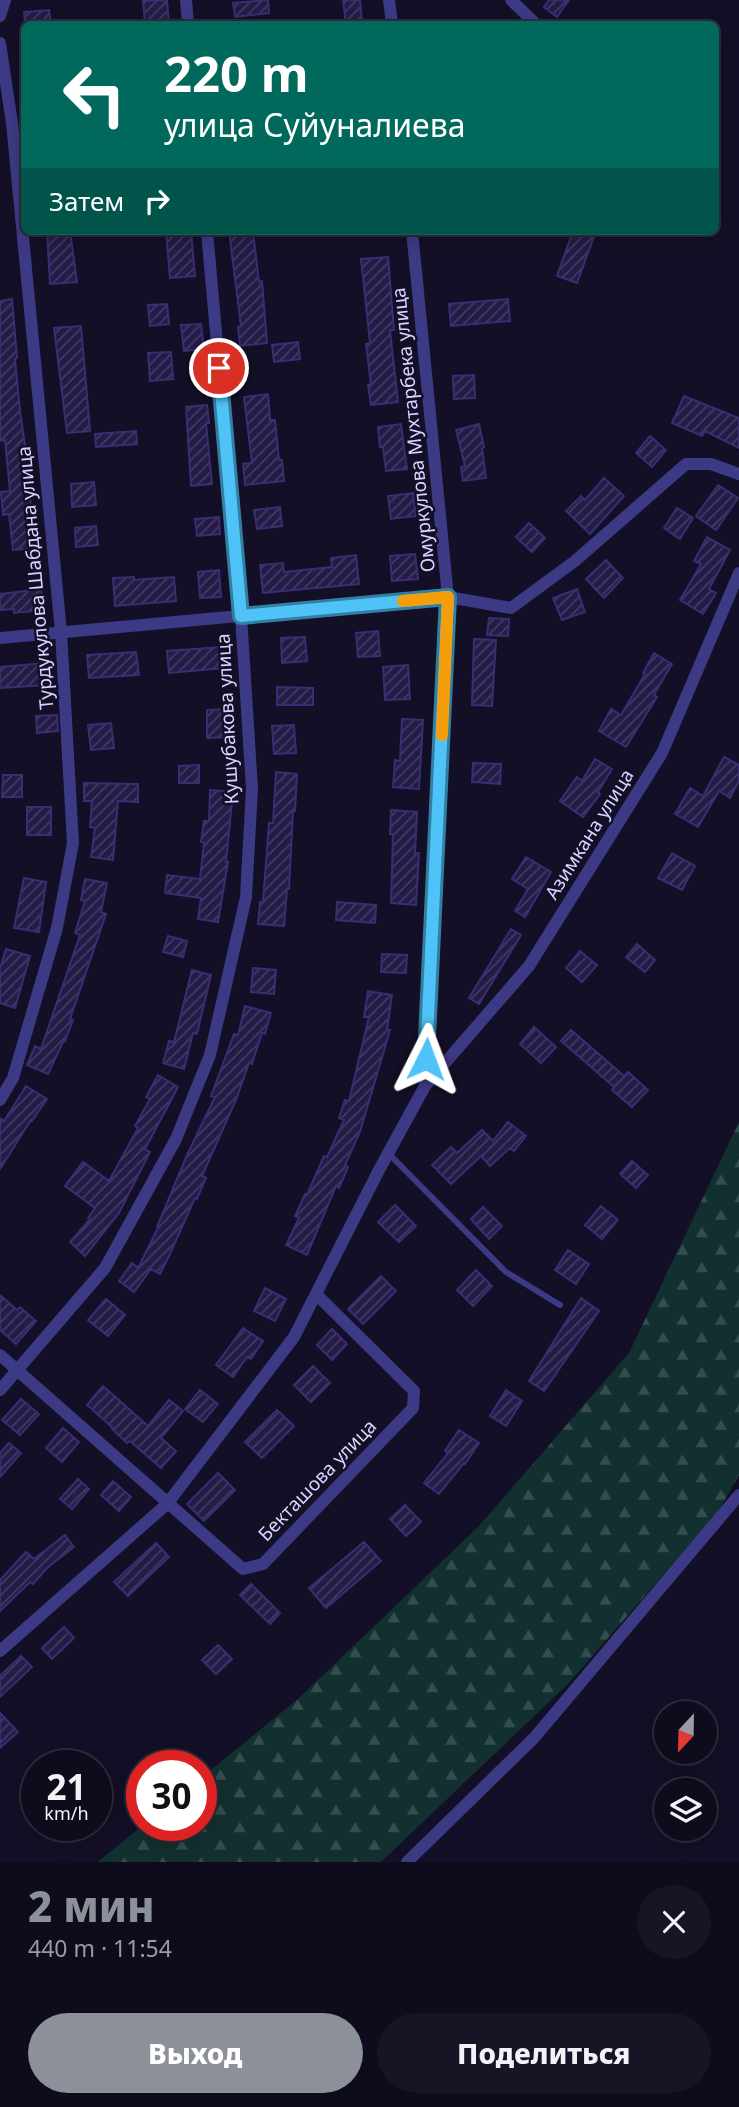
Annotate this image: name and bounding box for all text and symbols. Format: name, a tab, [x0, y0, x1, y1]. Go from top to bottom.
text: 220 m	[164, 40, 309, 106]
icon: left	[49, 49, 140, 140]
text: улица Суйуналиева	[164, 103, 466, 146]
icon: right	[138, 182, 176, 220]
text: Затем	[49, 183, 124, 219]
street label: Омуркулова Мухтарбека улица	[385, 286, 441, 574]
pin	[189, 338, 249, 398]
icon: arrive	[200, 349, 238, 387]
street label: Турдукулова Шабдана улица	[11, 445, 59, 711]
street label: Кушубакова улица	[210, 633, 244, 805]
street label: Азимкана улица	[538, 764, 640, 904]
position arrow	[389, 1022, 463, 1096]
street label: Бекташова улица	[252, 1413, 382, 1547]
north arrow	[654, 1701, 718, 1764]
map controls	[654, 1701, 717, 1841]
speed limit sign: 30	[126, 1750, 217, 1841]
text: 21	[46, 1763, 87, 1810]
button: layers	[654, 1778, 717, 1841]
text: km/h	[44, 1801, 89, 1825]
text: 2 мин	[28, 1877, 155, 1934]
button: close	[637, 1885, 711, 1959]
text: 440 m · 11:54	[28, 1932, 172, 1964]
button: Выход	[28, 2013, 363, 2093]
button: Поделиться	[377, 2013, 711, 2093]

